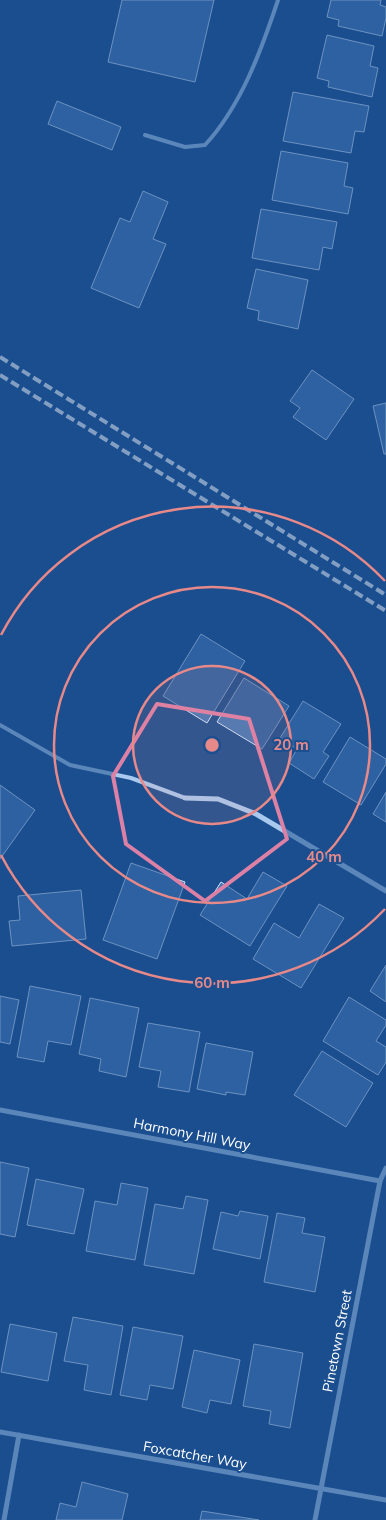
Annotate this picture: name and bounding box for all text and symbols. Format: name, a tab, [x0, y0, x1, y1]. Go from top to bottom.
text: 20 m	[273, 735, 309, 754]
centre of rings	[203, 736, 221, 754]
text: 40 m	[306, 847, 342, 866]
text: 60 m	[194, 973, 230, 992]
street label: Harmony Hill Way	[132, 1114, 252, 1154]
street label: Pinetown Street	[318, 1288, 356, 1394]
street label: Foxcatcher Way	[142, 1437, 249, 1473]

